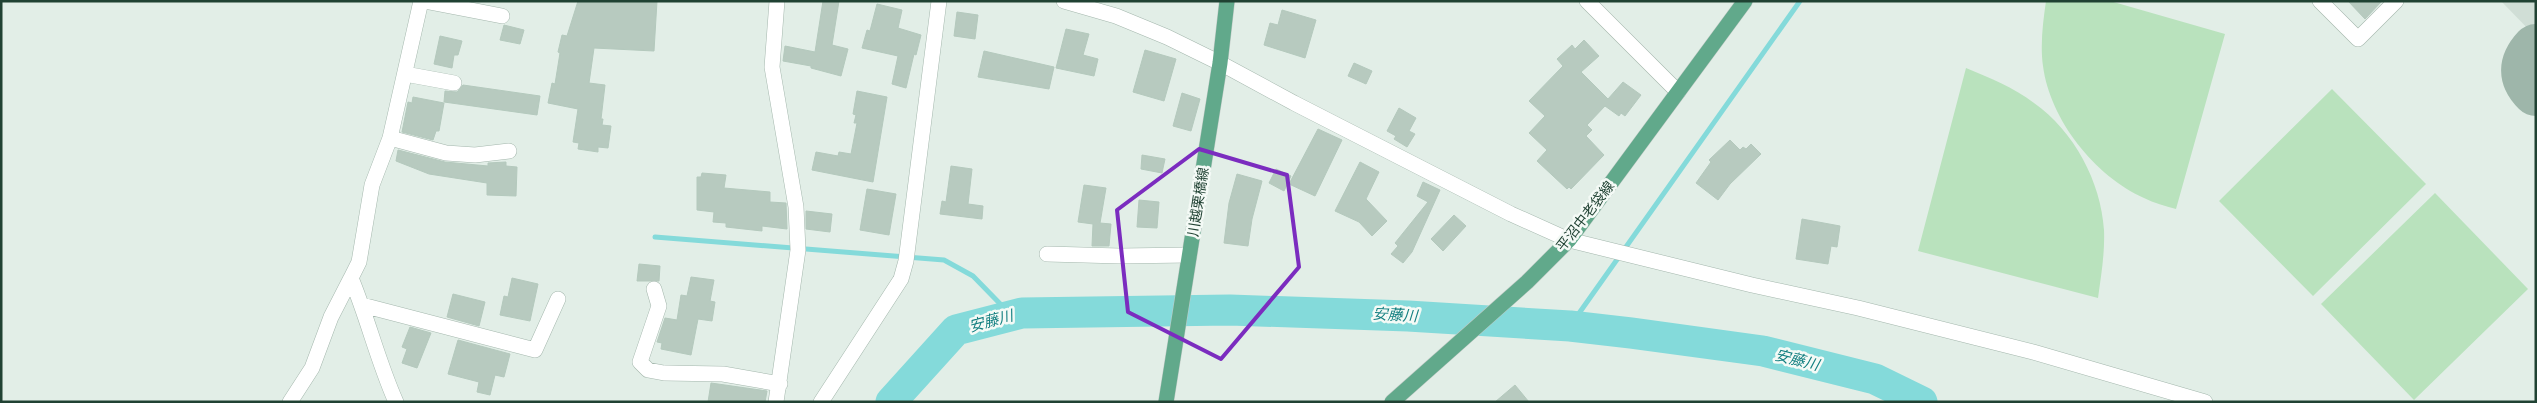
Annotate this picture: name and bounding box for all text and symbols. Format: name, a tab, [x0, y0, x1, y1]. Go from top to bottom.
street label: 川越栗橋線	[1184, 166, 1211, 238]
street label: 平沼中老袋線	[1552, 177, 1617, 254]
water label: 安藤川	[1372, 304, 1420, 324]
water label: 安藤川	[967, 305, 1017, 335]
water label: 安藤川	[1773, 345, 1823, 374]

